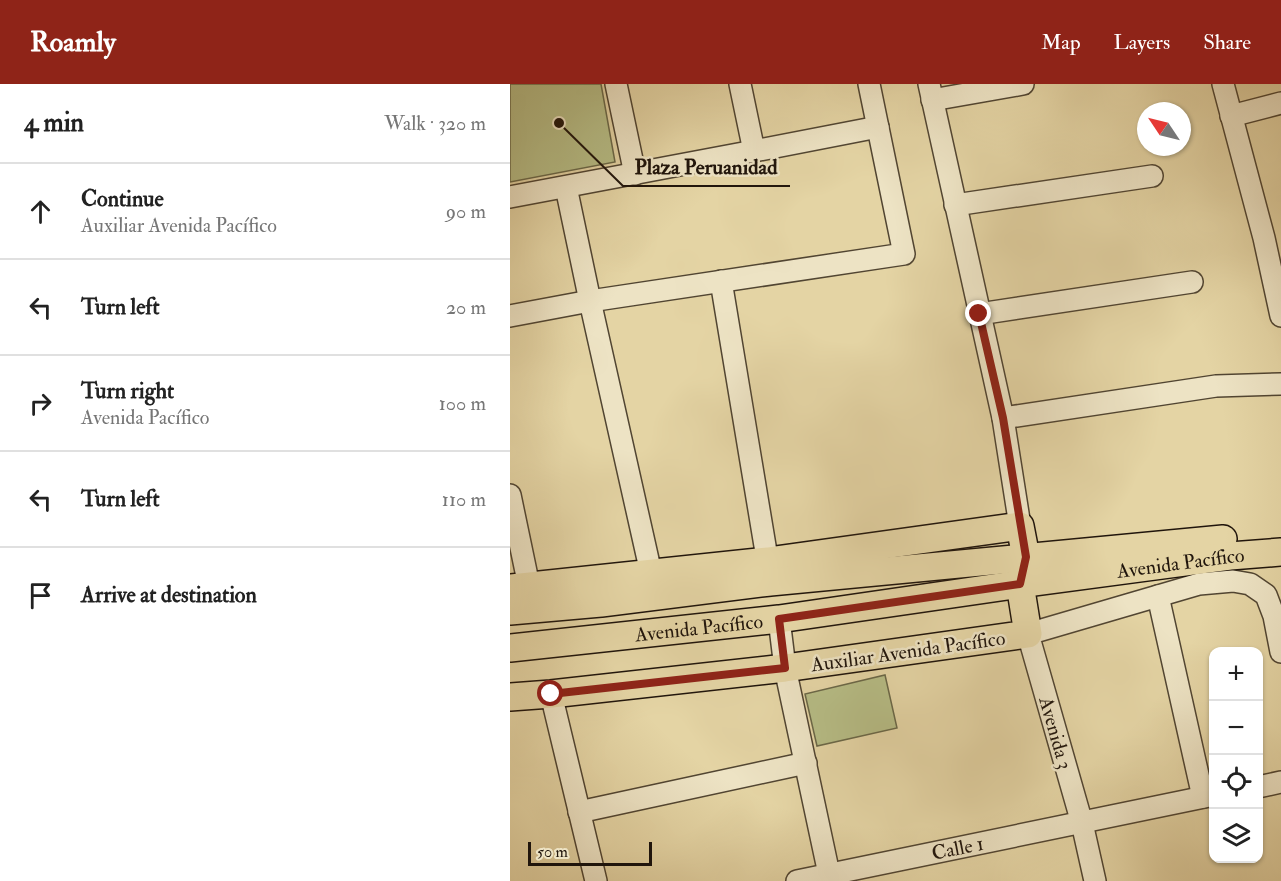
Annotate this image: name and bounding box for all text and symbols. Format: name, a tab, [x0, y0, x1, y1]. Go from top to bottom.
text: Roamly	[30, 25, 116, 60]
text: Map	[1041, 29, 1081, 56]
text: Layers	[1114, 29, 1170, 56]
text: Share	[1203, 29, 1251, 56]
north arrow	[1137, 102, 1191, 156]
text: 4 min	[24, 107, 84, 139]
text: Walk · 320 m	[384, 111, 486, 136]
callout: Plaza Peruanidad	[623, 147, 790, 186]
text: Plaza Peruanidad	[635, 154, 778, 181]
text: Continue	[81, 185, 164, 213]
icon: ahead	[24, 195, 57, 228]
text: 90 m	[446, 199, 486, 224]
text: Auxiliar Avenida Pacífico	[81, 213, 277, 238]
icon: left	[24, 291, 57, 324]
text: Turn left	[81, 293, 160, 321]
text: 20 m	[446, 295, 486, 320]
route end	[965, 300, 991, 326]
text: Turn right	[81, 377, 174, 405]
icon: right	[24, 387, 57, 420]
text: 100 m	[439, 391, 486, 416]
text: Avenida Pacífico	[81, 405, 209, 430]
icon: left	[24, 483, 57, 516]
text: Turn left	[81, 485, 160, 513]
text: 110 m	[442, 487, 486, 512]
street label: Avenida Pacífico	[1114, 543, 1245, 584]
icon: arrive	[24, 579, 57, 612]
text: Arrive at destination	[81, 581, 257, 609]
street label: Avenida Pacífico	[633, 609, 764, 648]
street label: Auxiliar Avenida Pacífico	[808, 625, 1007, 678]
map controls	[1209, 647, 1263, 863]
button: +	[1209, 647, 1263, 701]
route start	[537, 680, 563, 706]
street label: Avenida 3	[1033, 693, 1078, 772]
button: −	[1209, 701, 1263, 755]
button: locate	[1209, 755, 1263, 809]
button: layers	[1209, 809, 1263, 863]
street label: Calle 1	[929, 831, 986, 866]
scale bar	[528, 839, 652, 866]
text: 50 m	[537, 842, 568, 862]

